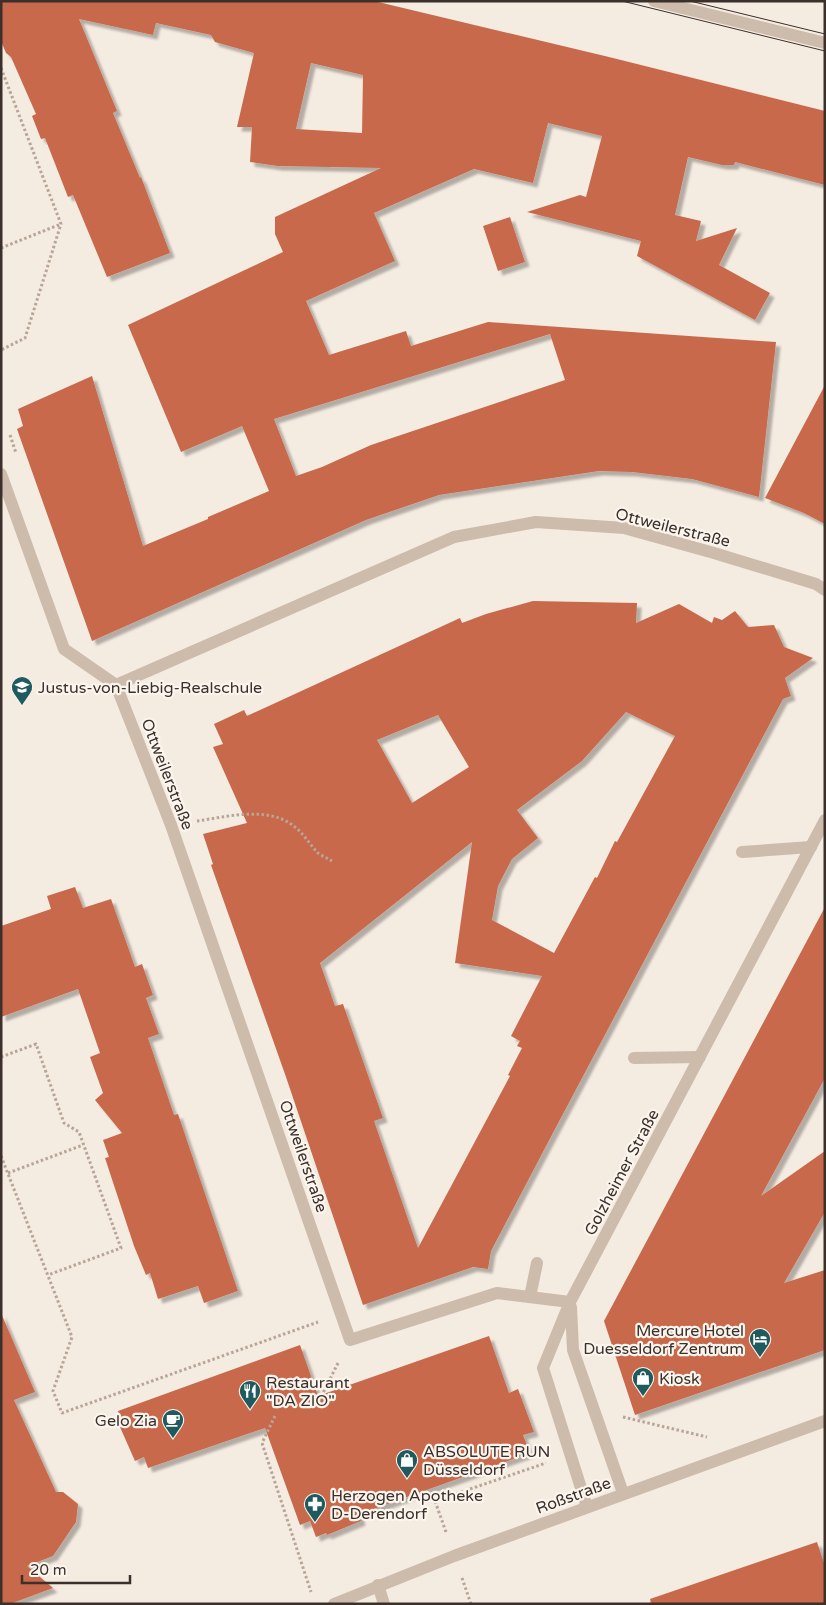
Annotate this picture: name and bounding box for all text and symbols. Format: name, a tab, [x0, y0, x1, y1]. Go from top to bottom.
street label: Ottweilerstraße	[613, 504, 732, 552]
school or university icon: Justus-von-Liebig-Realschule	[10, 675, 34, 706]
place label: Justus-von-Liebig-Realschule	[38, 678, 262, 698]
street label: Ottweilerstraße	[137, 716, 197, 833]
street label: Ottweilerstraße	[274, 1097, 332, 1215]
street label: Golzheimer Straße	[580, 1106, 664, 1239]
place label: Mercure Hotel Duesseldorf Zentrum	[583, 1321, 744, 1359]
hotel icon: Mercure Hotel Duesseldorf Zentrum	[748, 1327, 772, 1358]
shop icon: Kiosk	[631, 1366, 655, 1397]
place label: Kiosk	[659, 1369, 700, 1389]
place label: Restaurant "DA ZIO"	[266, 1373, 350, 1411]
restaurant icon: Restaurant "DA ZIO"	[238, 1379, 262, 1410]
cafe icon: Gelo Zia	[161, 1408, 185, 1439]
place label: Gelo Zia	[95, 1411, 157, 1431]
place label: ABSOLUTE RUN Düsseldorf	[423, 1442, 550, 1480]
shop icon: ABSOLUTE RUN Düsseldorf	[395, 1448, 419, 1479]
street label: Roßstraße	[533, 1473, 614, 1519]
place label: Herzogen Apotheke D-Derendorf	[331, 1486, 483, 1524]
pharmacy icon: Herzogen Apotheke D-Derendorf	[303, 1492, 327, 1523]
scale bar	[22, 1552, 130, 1584]
text: 20 m	[30, 1561, 67, 1579]

